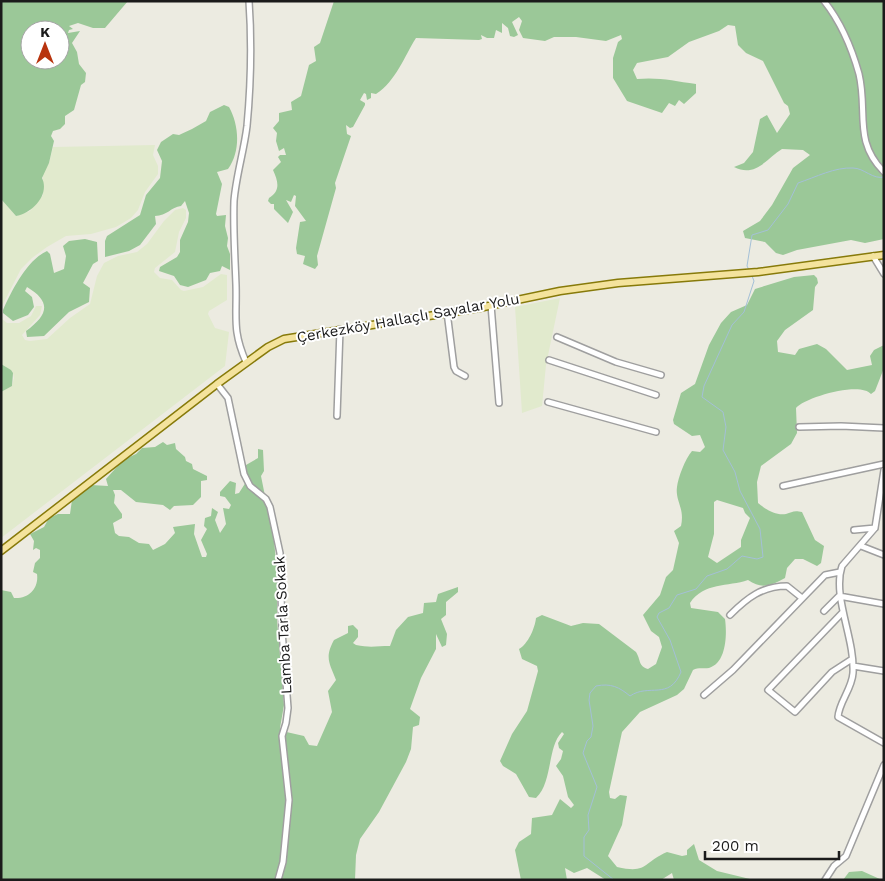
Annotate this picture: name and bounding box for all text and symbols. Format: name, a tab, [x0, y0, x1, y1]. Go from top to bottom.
north arrow	[20, 20, 70, 70]
text: K	[40, 24, 50, 40]
street label: Çerkezköy Hallaçlı Sayalar Yolu	[295, 290, 521, 346]
street label: Lamba Tarla Sokak	[270, 555, 296, 694]
scale bar	[705, 828, 839, 860]
text: 200 m	[712, 837, 759, 855]

